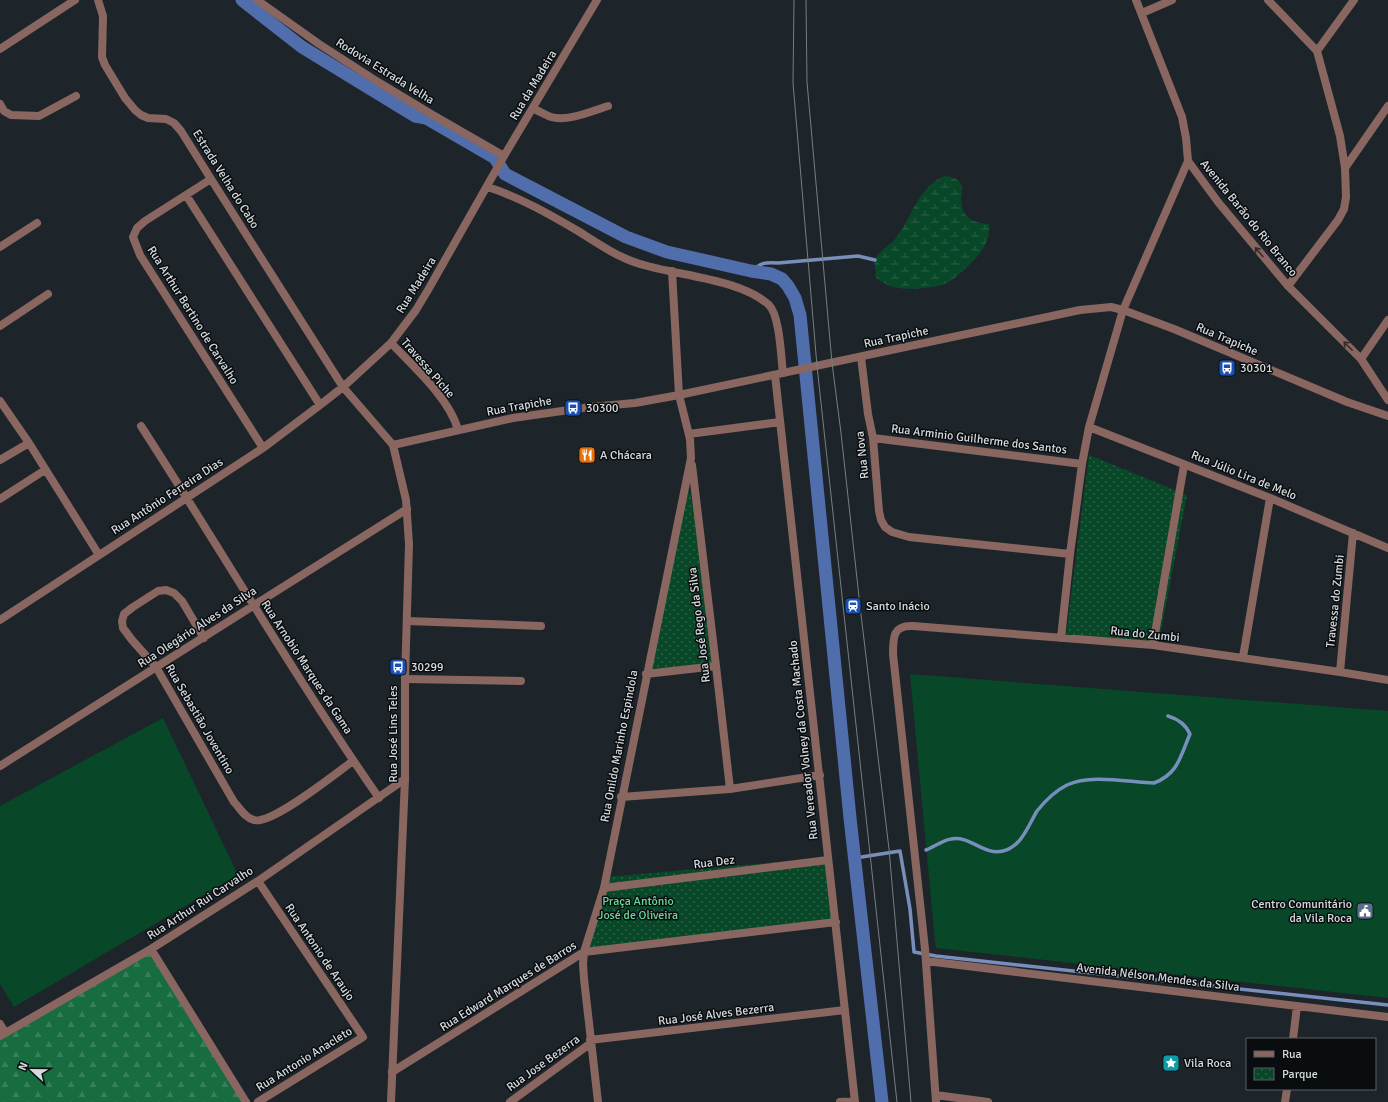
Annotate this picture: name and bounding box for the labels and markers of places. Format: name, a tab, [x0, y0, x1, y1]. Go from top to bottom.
bus stop icon: 30301	[1217, 358, 1237, 378]
place label: 30301	[1240, 361, 1272, 376]
bus stop icon: 30300	[563, 398, 583, 418]
place label: 30300	[586, 401, 618, 416]
restaurant icon: A Chácara	[577, 445, 597, 465]
place label: A Chácara	[600, 448, 652, 463]
station icon: Santo Inácio	[843, 596, 863, 616]
place label: Santo Inácio	[866, 599, 930, 614]
bus stop icon: 30299	[388, 657, 408, 677]
place label: 30299	[411, 660, 443, 675]
place label: Centro Comunitário da Vila Roca	[1251, 897, 1352, 926]
public building icon: Centro Comunitário da Vila Roca	[1355, 901, 1375, 921]
place icon: Vila Roca	[1161, 1053, 1181, 1073]
place label: Vila Roca	[1184, 1056, 1231, 1071]

